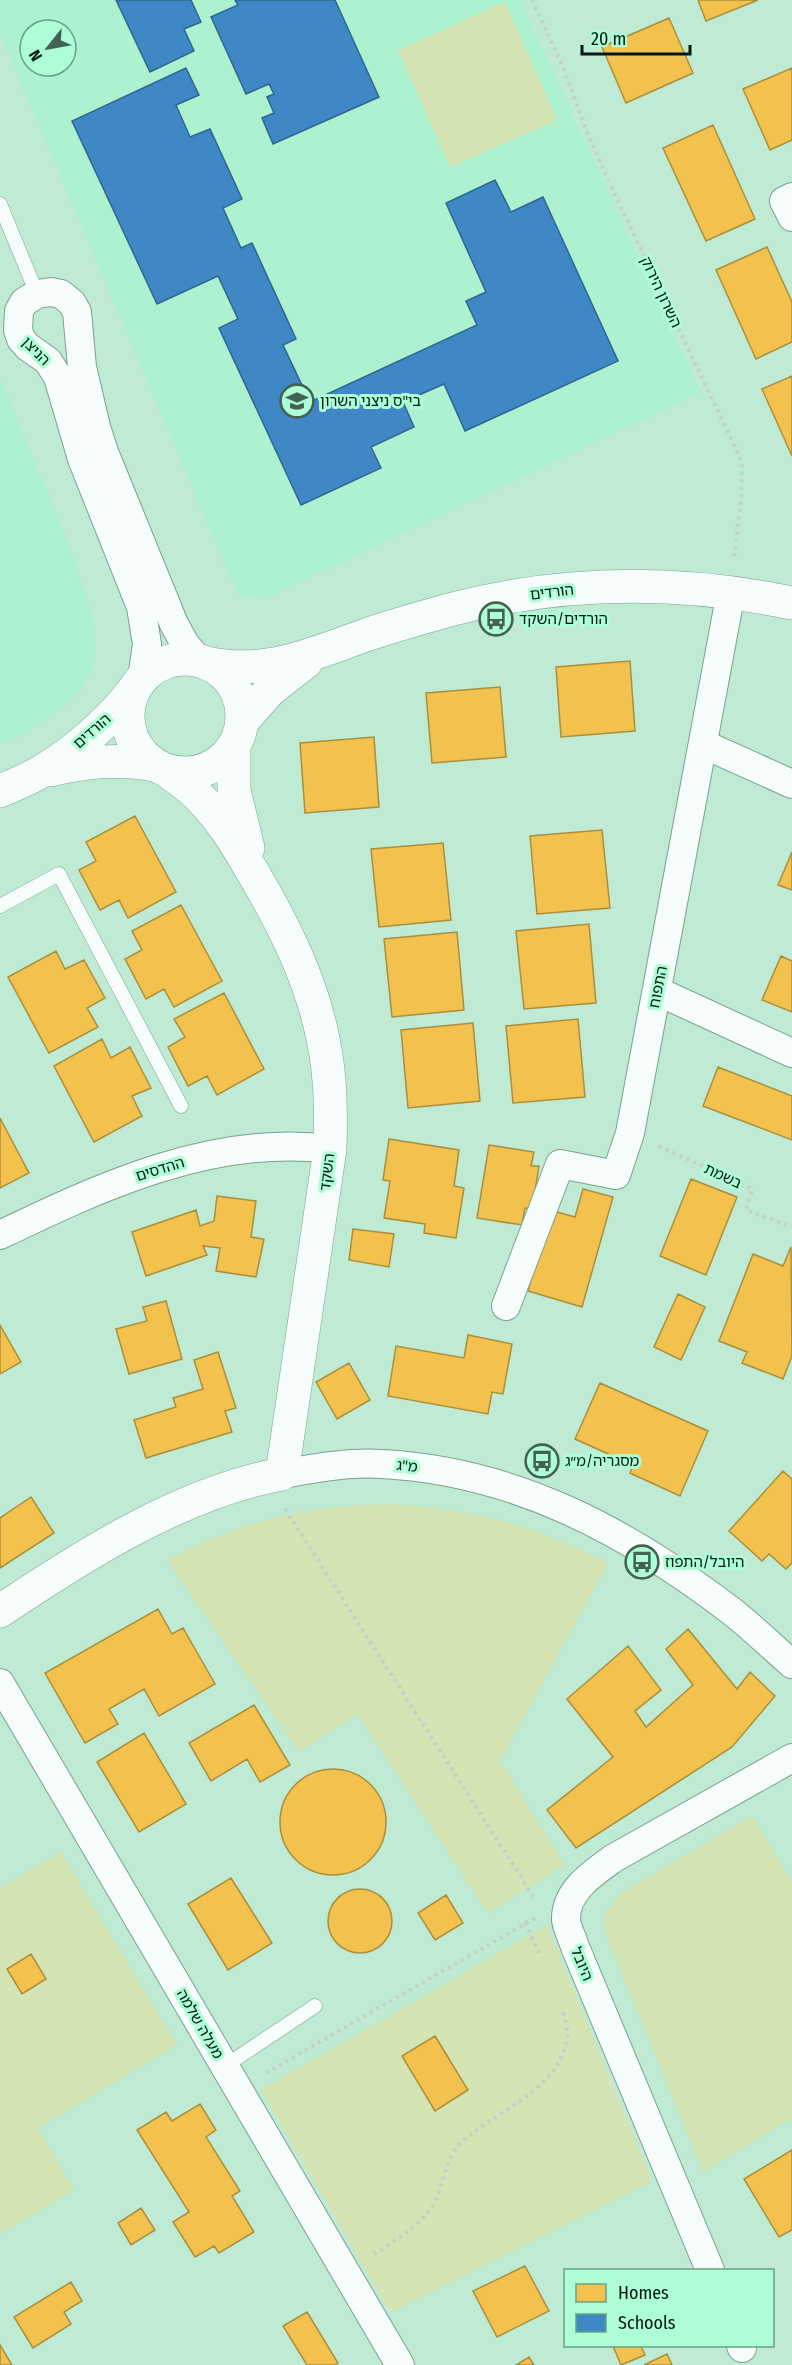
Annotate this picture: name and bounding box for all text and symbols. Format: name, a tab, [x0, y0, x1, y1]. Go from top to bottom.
north arrow	[18, 18, 78, 78]
scale bar	[582, 18, 690, 56]
text: 20 m	[591, 28, 626, 50]
text: N	[25, 46, 46, 64]
street label: השרון הירוק	[637, 254, 685, 330]
street label: הניצן	[18, 333, 54, 369]
school or university icon: בי"ס ניצני השרון	[279, 383, 315, 419]
place label: בי"ס ניצני השרון	[320, 392, 421, 410]
street label: הורדים	[529, 580, 575, 604]
bus stop icon: הורדים/השקד	[478, 601, 514, 637]
place label: הורדים/השקד	[519, 610, 608, 628]
street label: הורדים	[70, 710, 114, 752]
street label: התפוח	[645, 964, 671, 1010]
street label: השקד	[316, 1152, 338, 1192]
street label: ההדסים	[133, 1153, 187, 1185]
street label: בשמת	[701, 1159, 745, 1193]
bus stop icon: מסגריה/מ״ג	[524, 1443, 560, 1479]
place label: מסגריה/מ״ג	[565, 1452, 639, 1470]
street label: מ"ג	[396, 1456, 419, 1476]
bus stop icon: היובל/התפוז	[624, 1544, 660, 1580]
place label: היובל/התפוז	[665, 1553, 744, 1571]
street label: היובל	[567, 1945, 597, 1983]
street label: מעלה שלמה	[173, 1986, 227, 2062]
legend	[564, 2269, 774, 2347]
text: Homes	[618, 2282, 669, 2304]
text: Schools	[618, 2312, 676, 2334]

